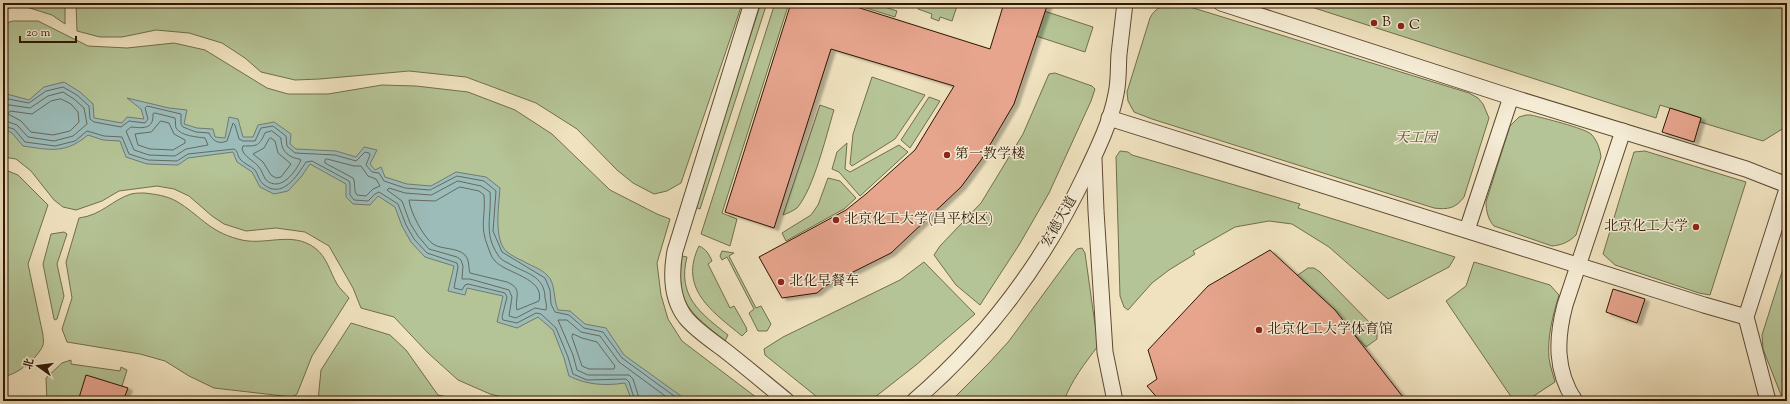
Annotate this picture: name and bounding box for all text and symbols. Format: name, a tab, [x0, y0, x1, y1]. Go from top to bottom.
place label: B	[1382, 13, 1391, 33]
place label: C	[1409, 16, 1420, 36]
scale bar	[20, 18, 76, 44]
marker: B	[1369, 18, 1379, 28]
marker: C	[1396, 21, 1406, 31]
text: 20 m	[26, 24, 51, 42]
park label: 天工园	[1395, 129, 1439, 149]
place label: 第一教学楼	[955, 145, 1025, 165]
marker: 第一教学楼	[942, 150, 952, 160]
street label: 宏德大道	[1037, 193, 1083, 251]
place label: 北京化工大学(昌平校区)	[844, 210, 993, 230]
marker: 北京化工大学(昌平校区)	[831, 215, 841, 225]
place label: 北京化工大学	[1604, 217, 1688, 237]
marker: 北京化工大学	[1691, 222, 1701, 232]
place label: 北化早餐车	[789, 272, 859, 292]
marker: 北化早餐车	[776, 277, 786, 287]
place label: 北京化工大学体育馆	[1267, 320, 1393, 340]
marker: 北京化工大学体育馆	[1254, 325, 1264, 335]
north arrow	[18, 346, 58, 386]
text: 北	[20, 357, 38, 371]

